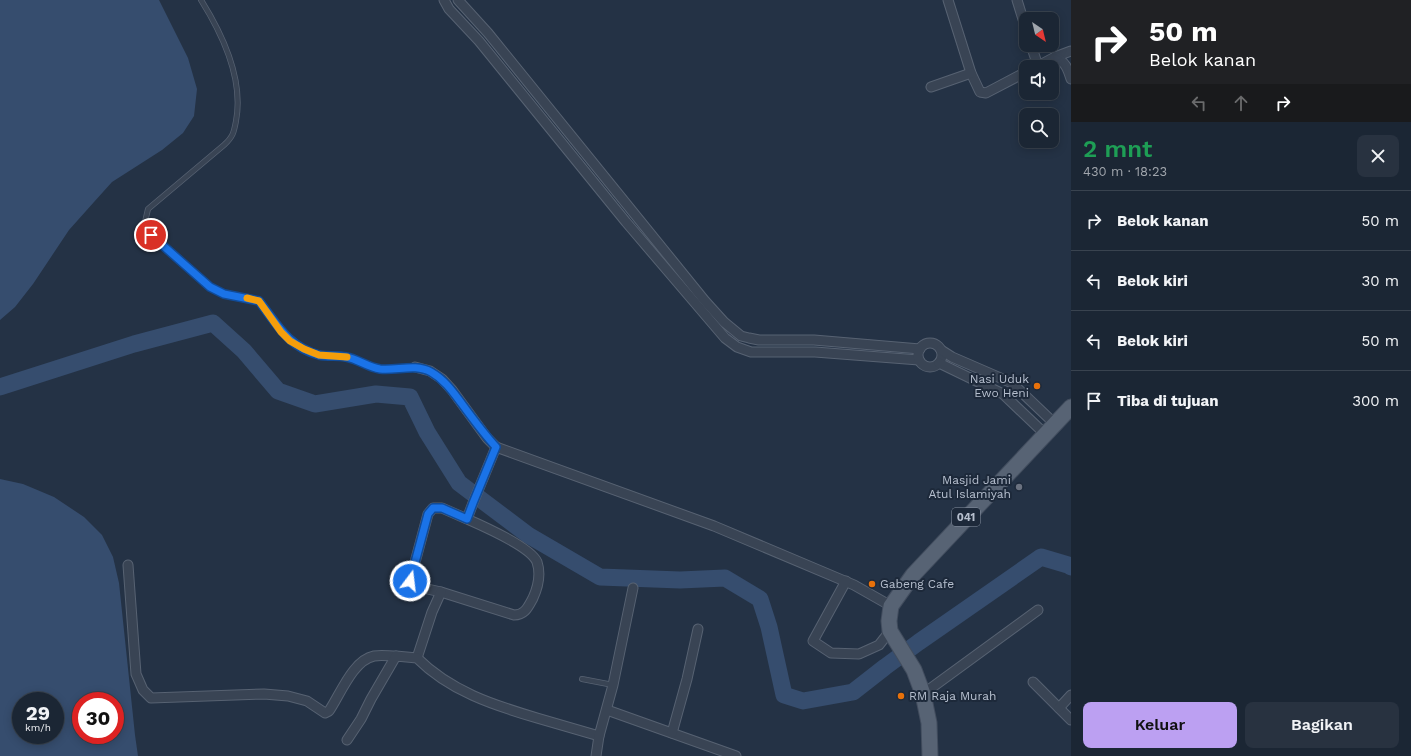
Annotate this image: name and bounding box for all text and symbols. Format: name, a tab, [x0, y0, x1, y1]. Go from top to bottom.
north arrow	[1019, 12, 1059, 52]
map controls	[1019, 12, 1059, 148]
text: 50 m	[1149, 15, 1218, 48]
icon: right	[1083, 16, 1135, 68]
text: Belok kanan	[1149, 49, 1256, 70]
button: sound	[1019, 60, 1059, 100]
icon: left	[1188, 92, 1210, 114]
icon: ahead	[1230, 92, 1252, 114]
icon: right	[1272, 92, 1294, 114]
button: search	[1019, 108, 1059, 148]
text: 2 mnt	[1083, 135, 1152, 163]
button: close	[1357, 135, 1399, 177]
text: 430 m · 18:23	[1083, 164, 1167, 179]
icon: right	[1083, 210, 1105, 232]
text: Belok kanan	[1117, 212, 1208, 230]
text: 50 m	[1362, 212, 1399, 230]
pin	[134, 218, 168, 252]
icon: arrive	[140, 224, 162, 246]
icon: left	[1083, 270, 1105, 292]
text: Belok kiri	[1117, 272, 1188, 290]
text: 30 m	[1362, 272, 1399, 290]
icon: left	[1083, 330, 1105, 352]
text: Belok kiri	[1117, 332, 1188, 350]
text: 50 m	[1362, 332, 1399, 350]
place label: Nasi Uduk Ewo Heni	[970, 372, 1029, 400]
marker: Nasi Uduk Ewo Heni	[1032, 381, 1042, 391]
icon: arrive	[1083, 390, 1105, 412]
text: Tiba di tujuan	[1117, 392, 1219, 410]
text: 300 m	[1352, 392, 1399, 410]
place label: Masjid Jami Atul Islamiyah	[929, 473, 1011, 501]
marker: Masjid Jami Atul Islamiyah	[1014, 482, 1024, 492]
road number: 041	[952, 508, 980, 526]
position arrow	[389, 560, 431, 602]
place label: Gabeng Cafe	[880, 577, 954, 591]
marker: Gabeng Cafe	[867, 579, 877, 589]
place label: RM Raja Murah	[909, 689, 996, 703]
marker: RM Raja Murah	[896, 691, 906, 701]
speed limit sign: 30	[72, 692, 124, 744]
text: 29	[26, 701, 50, 725]
button: Keluar	[1083, 702, 1237, 748]
button: Bagikan	[1245, 702, 1399, 748]
text: km/h	[25, 722, 51, 733]

